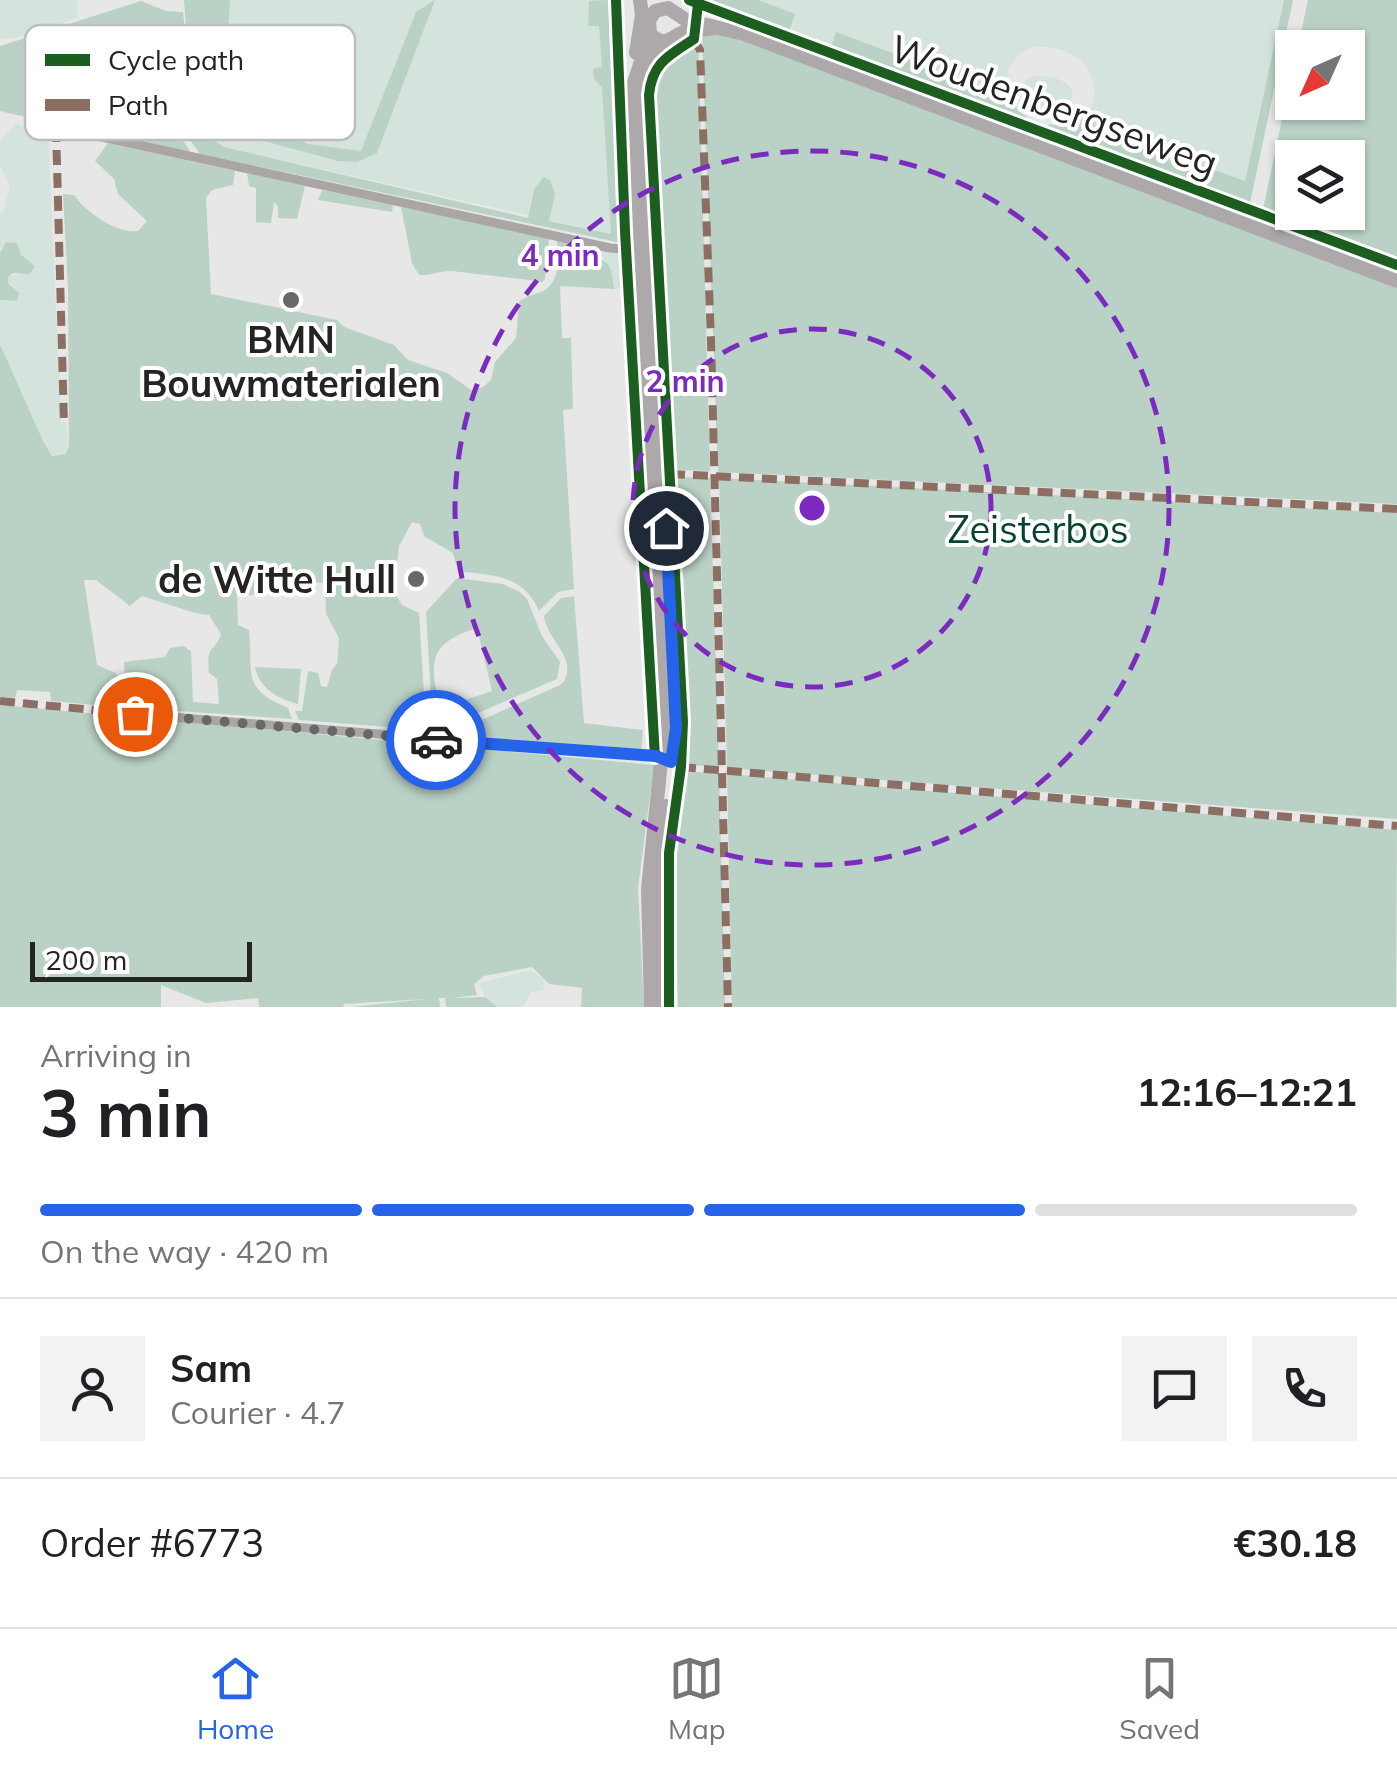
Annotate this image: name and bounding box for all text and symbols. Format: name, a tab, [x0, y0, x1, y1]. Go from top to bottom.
street label: Woudenbergseweg	[884, 23, 1224, 187]
legend	[25, 25, 355, 140]
north arrow	[1275, 30, 1365, 120]
map controls	[1275, 30, 1365, 230]
text: Cycle path	[108, 42, 244, 77]
text: Path	[108, 87, 169, 122]
button: layers	[1275, 140, 1365, 230]
text: 4 min	[520, 236, 600, 274]
marker: BMN Bouwmaterialen	[280, 289, 302, 311]
place label: BMN Bouwmaterialen	[141, 315, 441, 407]
text: 2 min	[645, 362, 725, 400]
pin	[624, 486, 709, 571]
centre of rings	[794, 490, 830, 526]
icon: home	[639, 501, 694, 556]
park label: Zeisterbos	[947, 505, 1129, 553]
place label: de Witte Hull	[158, 555, 396, 603]
marker: de Witte Hull	[405, 568, 427, 590]
pin	[93, 672, 178, 757]
icon: bag	[108, 687, 163, 742]
courier	[386, 690, 486, 790]
icon: car	[409, 713, 464, 768]
scale bar	[30, 937, 252, 981]
text: 200 m	[45, 942, 127, 977]
text: Arriving in	[40, 1035, 192, 1075]
text: 12:16–12:21	[1137, 1068, 1357, 1116]
text: 3 min	[40, 1072, 211, 1153]
text: On the way · 420 m	[40, 1231, 329, 1271]
button: person	[40, 1336, 145, 1441]
button: chat	[1122, 1336, 1227, 1441]
button: phone	[1252, 1336, 1357, 1441]
text: Sam	[170, 1344, 252, 1392]
text: Courier · 4.7	[170, 1392, 346, 1432]
text: Order #6773	[40, 1519, 264, 1567]
text: €30.18	[1234, 1519, 1357, 1567]
tab: Home	[197, 1651, 274, 1746]
tab: Map	[668, 1651, 726, 1746]
tab: Saved	[1119, 1651, 1200, 1746]

